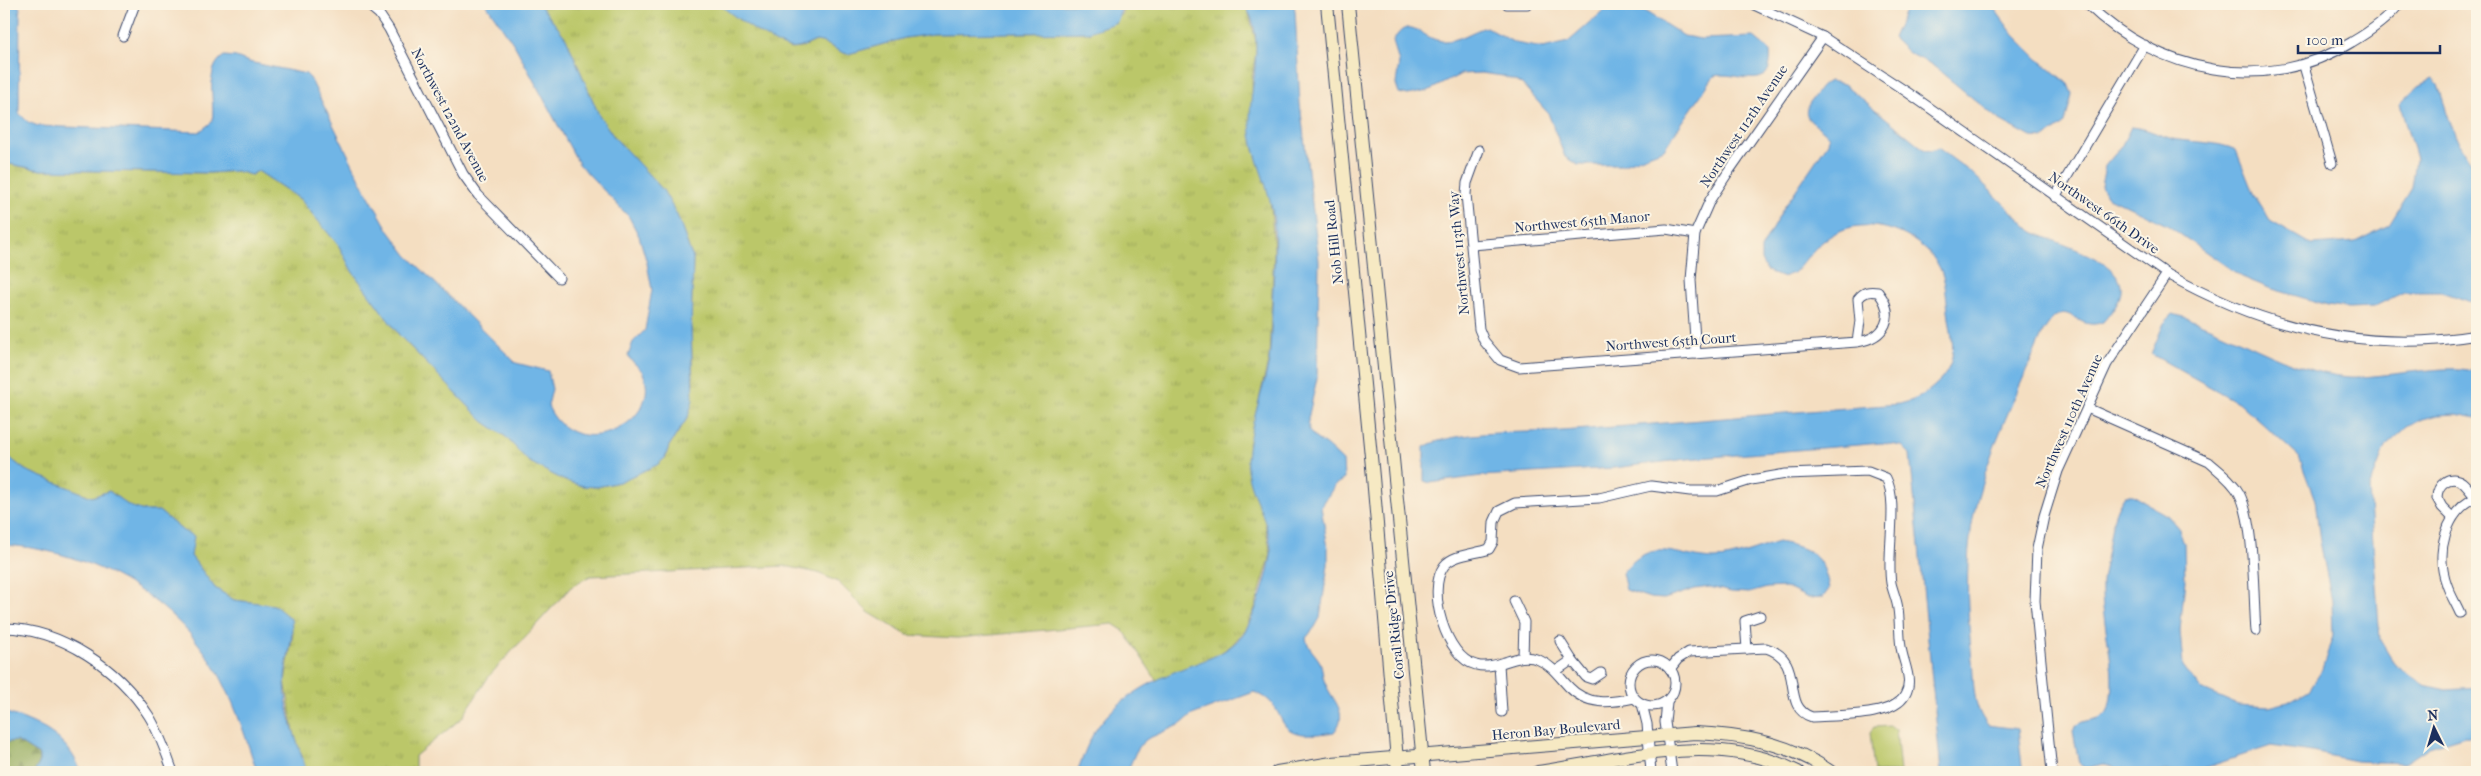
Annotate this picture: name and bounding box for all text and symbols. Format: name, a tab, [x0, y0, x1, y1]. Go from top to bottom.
scale bar	[2298, 22, 2441, 54]
text: 100 m	[2306, 31, 2344, 49]
street label: Northwest 122nd Avenue	[407, 45, 493, 185]
street label: Northwest 112th Avenue	[1697, 61, 1791, 191]
street label: Northwest 66th Drive	[2045, 168, 2163, 258]
street label: Northwest 113th Way	[1445, 190, 1473, 316]
street label: Nob Hill Road	[1321, 199, 1347, 285]
street label: Northwest 65th Manor	[1514, 208, 1651, 236]
street label: Northwest 65th Court	[1605, 329, 1737, 355]
street label: Northwest 110th Avenue	[2032, 351, 2106, 491]
street label: Coral Ridge Drive	[1380, 570, 1408, 680]
north arrow	[2408, 704, 2458, 754]
text: N	[2427, 707, 2439, 724]
street label: Heron Bay Boulevard	[1491, 716, 1621, 744]

